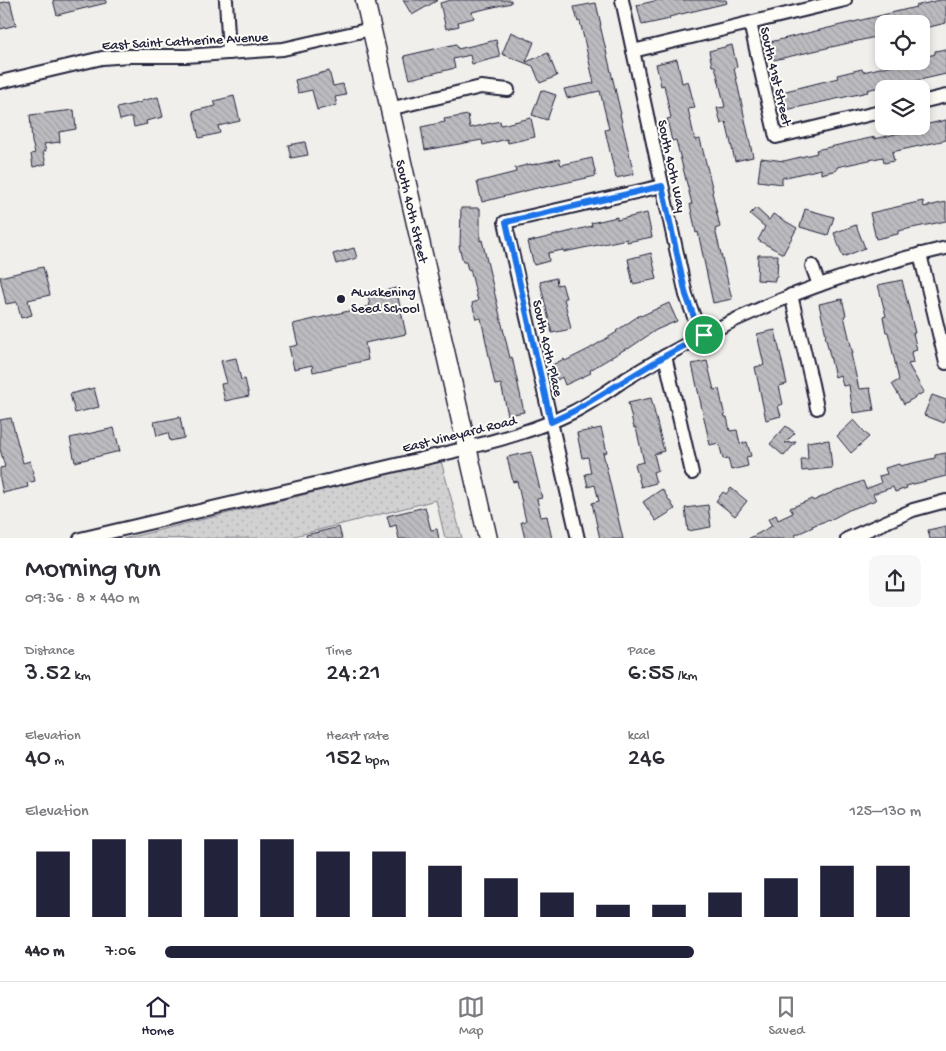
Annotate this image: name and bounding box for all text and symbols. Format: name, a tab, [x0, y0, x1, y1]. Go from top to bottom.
map controls	[875, 15, 930, 135]
button: locate	[875, 15, 930, 70]
street label: South 41st Street	[755, 26, 794, 129]
street label: East Saint Catherine Avenue	[101, 30, 270, 55]
button: layers	[875, 80, 930, 135]
street label: South 40th Way	[652, 118, 689, 215]
street label: South 40th Street	[390, 158, 431, 266]
place label: Awakening Seed School	[351, 285, 420, 318]
marker: Awakening Seed School	[335, 293, 347, 305]
street label: South 40th Place	[527, 299, 566, 399]
pin	[683, 314, 725, 356]
icon: arrive	[690, 321, 718, 349]
street label: East Vineyard Road	[401, 413, 520, 458]
text: Morning run	[25, 554, 160, 587]
button: share	[869, 555, 921, 607]
text: 09:36 · 8 × 440 m	[25, 590, 140, 609]
text: Distance	[25, 643, 74, 660]
text: Time	[326, 643, 352, 660]
text: Pace	[628, 643, 655, 660]
text: 3.52	[25, 660, 71, 689]
text: 24:21	[326, 660, 381, 689]
text: 6:55	[628, 660, 674, 689]
text: km	[71, 668, 91, 685]
text: /km	[674, 668, 697, 685]
text: Elevation	[25, 728, 81, 745]
text: Heart rate	[326, 728, 389, 745]
text: kcal	[628, 728, 650, 745]
text: 40	[25, 745, 51, 774]
text: 152	[326, 745, 362, 774]
text: 246	[628, 745, 664, 774]
text: m	[51, 753, 64, 770]
text: bpm	[362, 753, 389, 770]
text: Elevation	[25, 803, 89, 822]
text: 125–130 m	[849, 803, 921, 822]
text: 440 m	[25, 943, 64, 962]
text: 7:06	[105, 943, 136, 962]
tab: Home	[142, 993, 174, 1040]
tab: Map	[457, 993, 485, 1040]
tab: Saved	[768, 993, 804, 1040]

